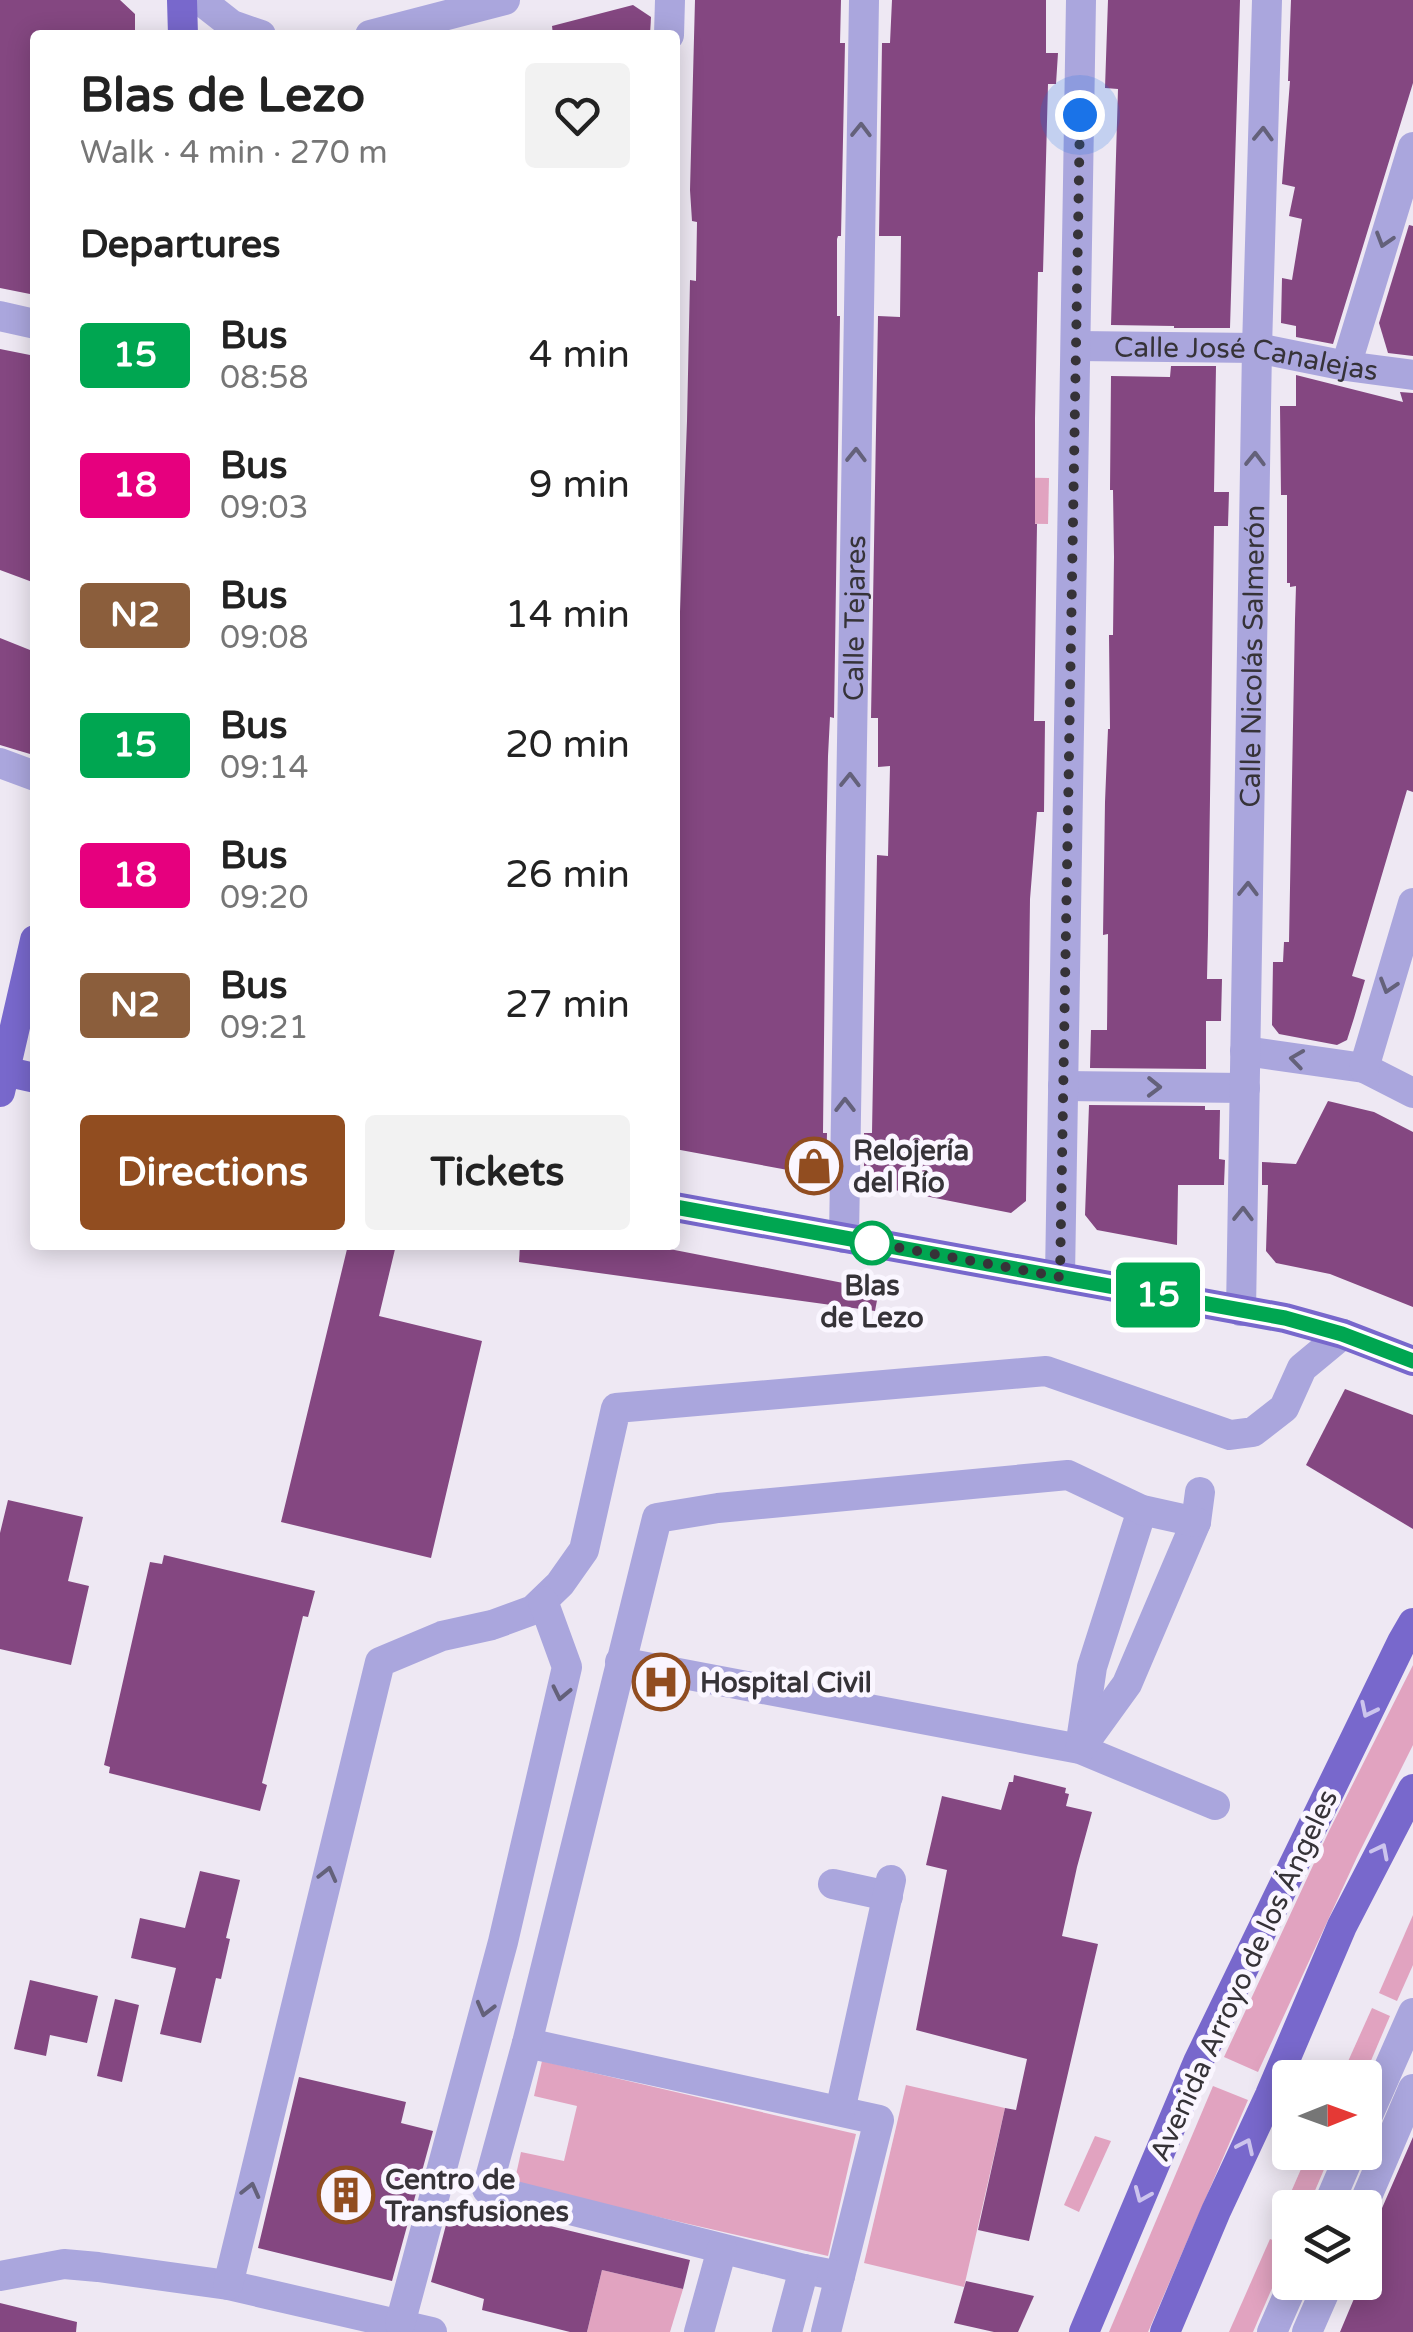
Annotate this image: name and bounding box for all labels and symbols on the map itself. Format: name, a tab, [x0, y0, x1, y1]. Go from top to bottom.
your location	[1055, 90, 1105, 140]
one-way arrow	[851, 122, 872, 138]
one-way arrow	[1253, 125, 1274, 141]
one-way arrow	[1376, 231, 1396, 248]
street label: Calle José Canalejas	[1114, 330, 1380, 388]
one-way arrow	[845, 447, 867, 462]
one-way arrow	[1245, 450, 1266, 466]
street label: Calle Nicolás Salmerón	[1233, 504, 1272, 808]
street label: Calle Tejares	[837, 535, 873, 701]
one-way arrow	[840, 772, 861, 788]
one-way arrow	[1237, 880, 1258, 896]
one-way arrow	[1379, 977, 1400, 994]
one-way arrow	[1289, 1049, 1305, 1070]
one-way arrow	[1146, 1076, 1162, 1098]
one-way arrow	[834, 1097, 856, 1112]
place label: Relojería del Río	[853, 1134, 969, 1200]
shop icon: Relojería del Río	[784, 1136, 844, 1196]
one-way arrow	[1232, 1205, 1254, 1220]
marker: Blas de Lezo	[851, 1222, 893, 1264]
line badge: 15	[1113, 1262, 1203, 1328]
place label: Blas de Lezo	[820, 1269, 924, 1335]
hospital icon: Hospital Civil	[631, 1652, 691, 1712]
place label: Hospital Civil	[700, 1666, 872, 1700]
one-way arrow	[552, 1684, 573, 1701]
one-way arrow	[1361, 1700, 1381, 1718]
street label: Avenida Arroyo de los Ángeles	[1143, 1784, 1345, 2167]
one-way arrow	[1369, 1843, 1388, 1861]
one-way arrow	[317, 1866, 338, 1883]
one-way arrow	[476, 2000, 497, 2017]
north arrow	[1272, 2060, 1382, 2170]
one-way arrow	[1234, 2139, 1254, 2157]
place label: Centro de Transfusiones	[384, 2163, 569, 2229]
building icon: Centro de Transfusiones	[316, 2165, 376, 2225]
one-way arrow	[239, 2182, 260, 2199]
one-way arrow	[1134, 2184, 1154, 2202]

